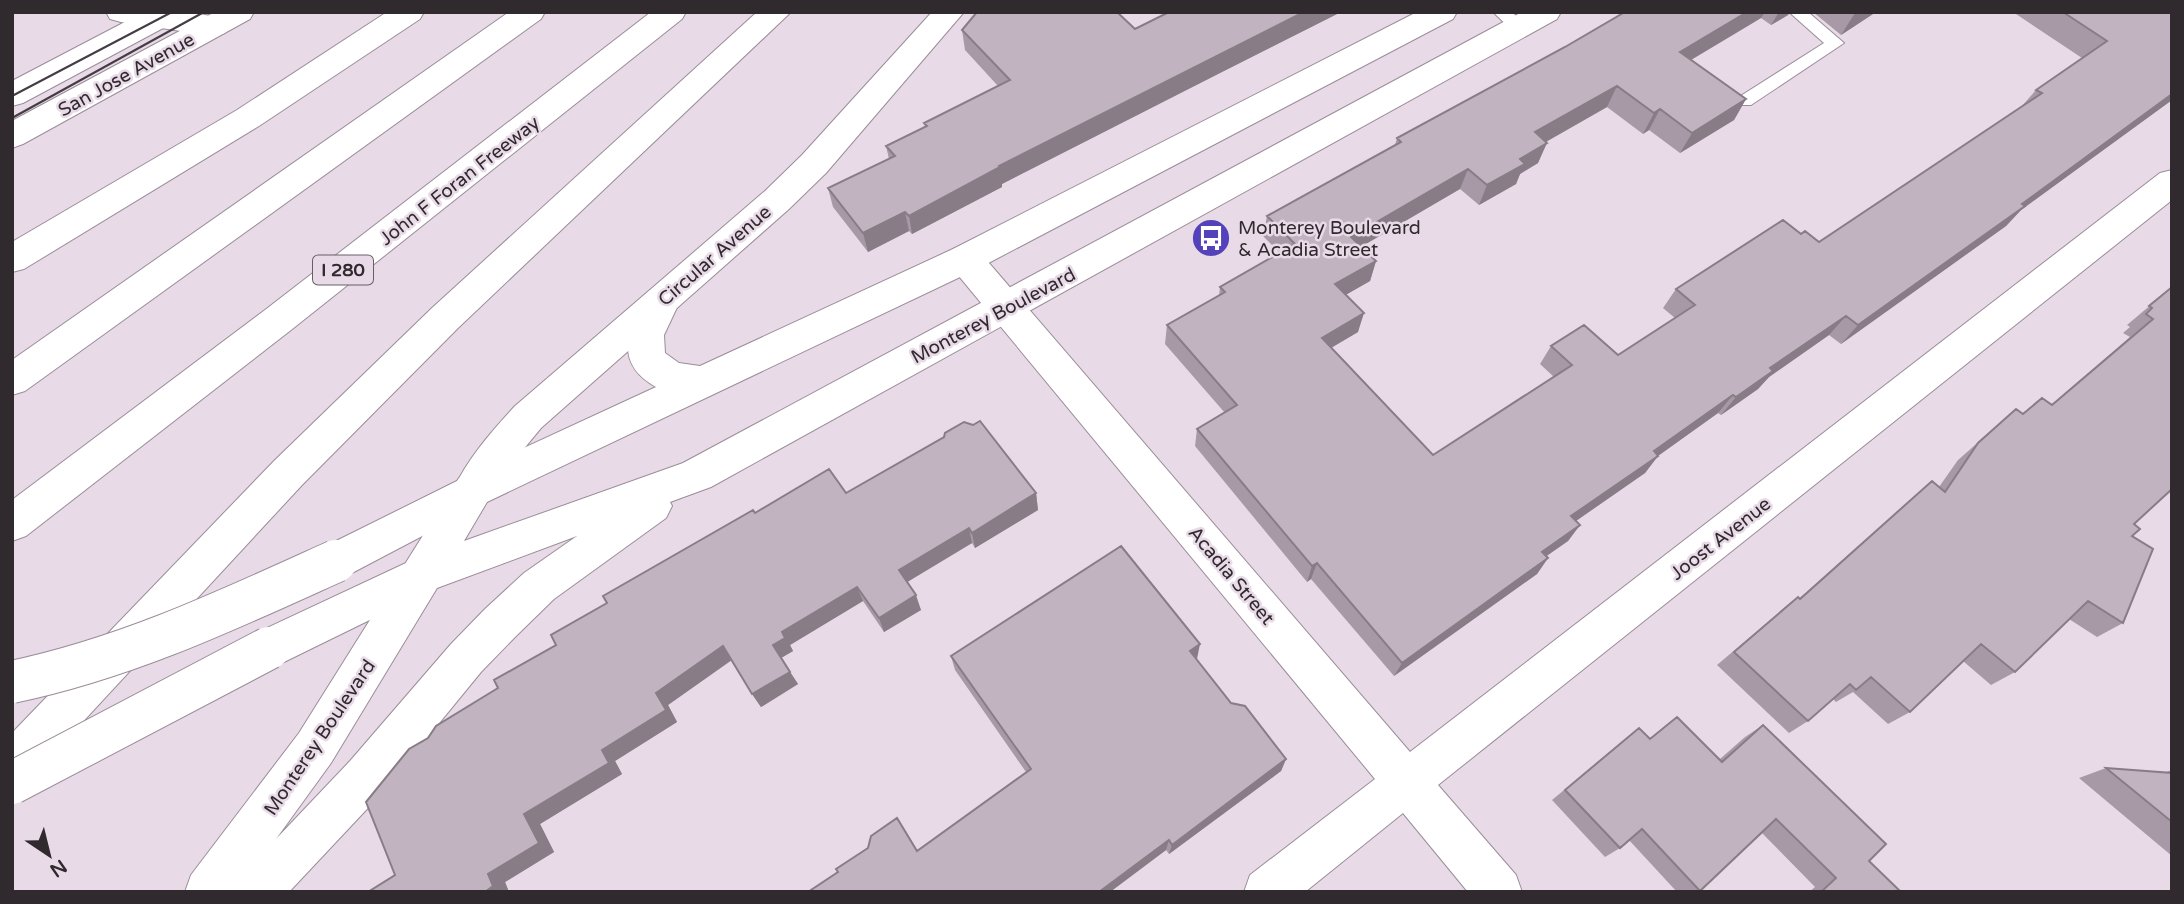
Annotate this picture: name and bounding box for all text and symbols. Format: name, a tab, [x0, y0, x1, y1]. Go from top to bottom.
street label: San Jose Avenue	[55, 28, 198, 121]
street label: John F Foran Freeway	[375, 112, 544, 250]
street label: Circular Avenue	[654, 201, 776, 311]
bus stop icon: Monterey Boulevard & Acadia Street	[1190, 217, 1232, 259]
place label: Monterey Boulevard & Acadia Street	[1238, 217, 1421, 261]
road number: I 280	[313, 256, 373, 284]
street label: Monterey Boulevard	[908, 263, 1079, 369]
street label: Joost Avenue	[1666, 493, 1775, 585]
street label: Acadia Street	[1184, 522, 1279, 629]
street label: Monterey Boulevard	[260, 656, 380, 820]
north arrow	[14, 820, 84, 890]
text: N	[46, 855, 71, 881]

